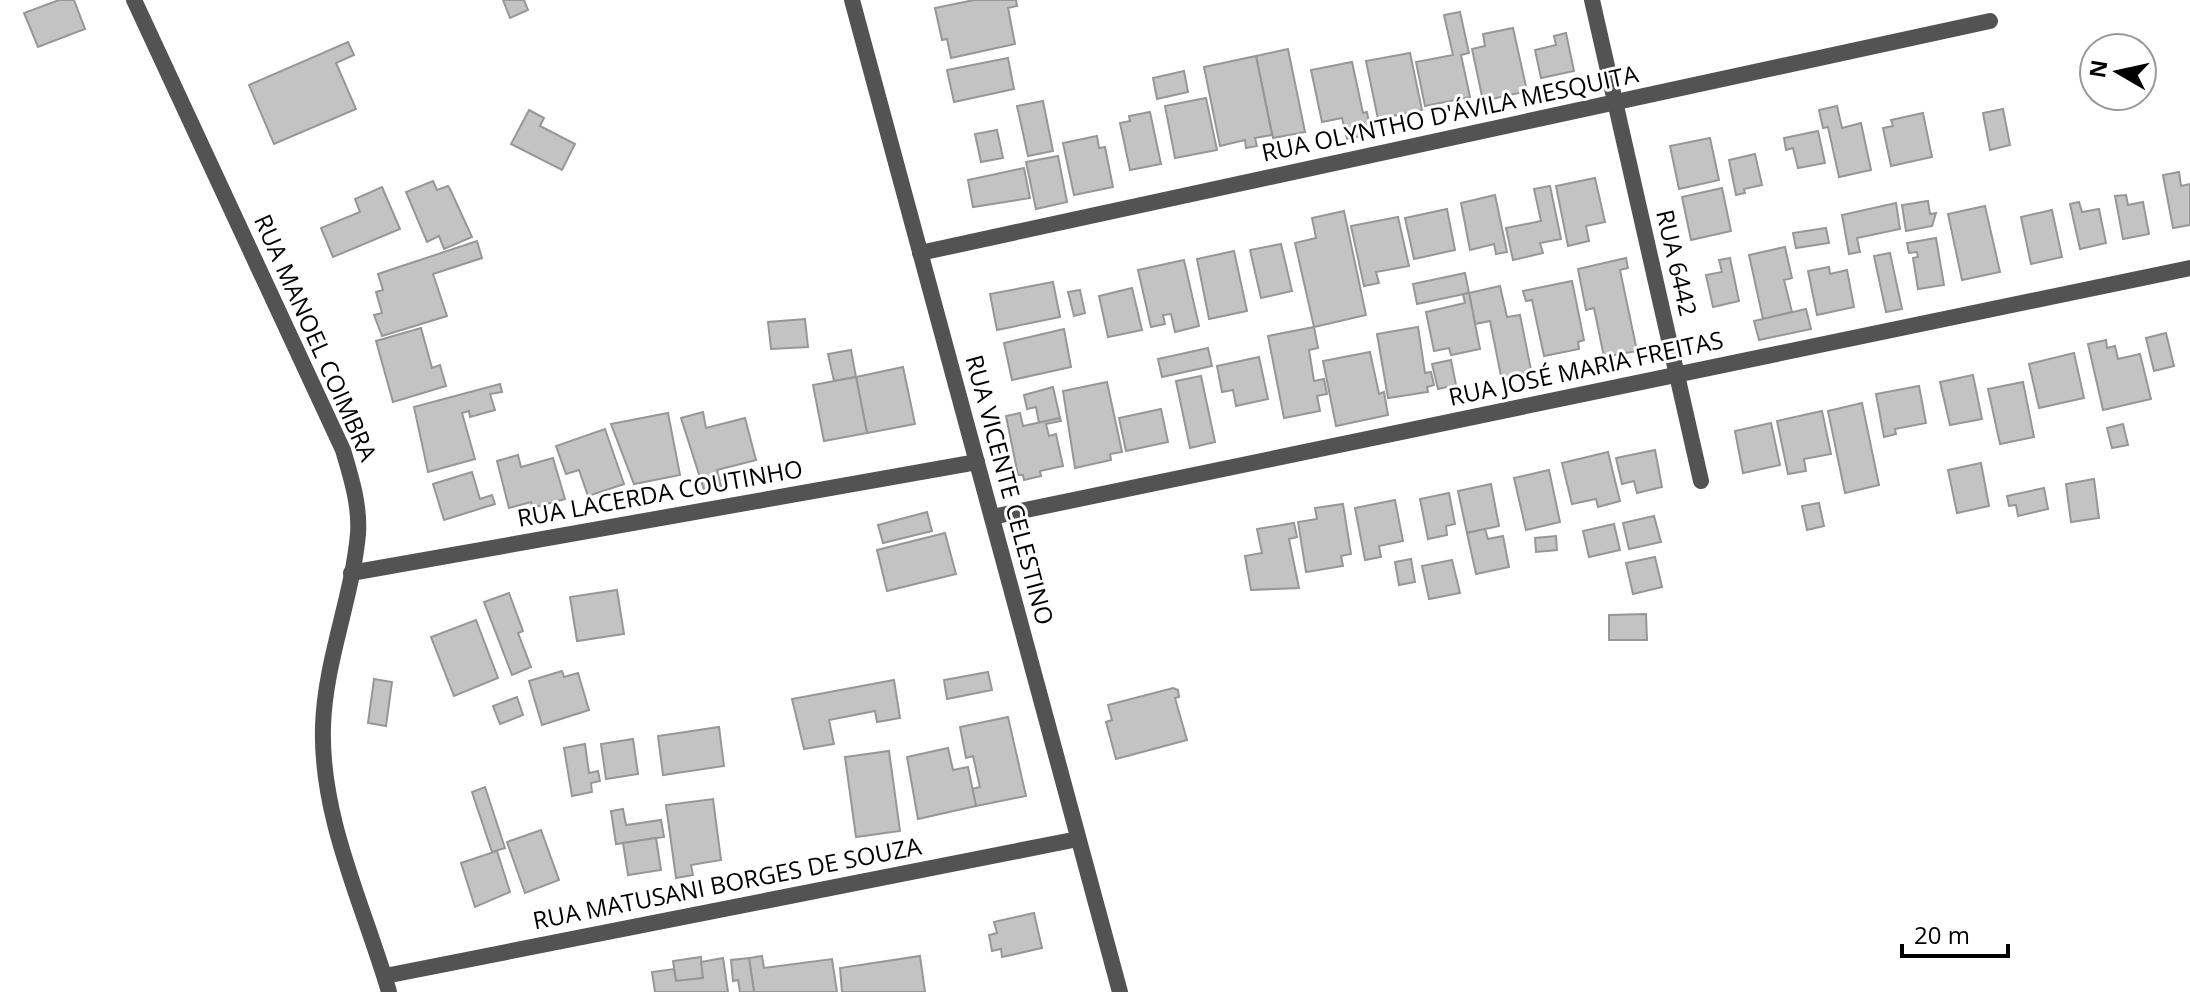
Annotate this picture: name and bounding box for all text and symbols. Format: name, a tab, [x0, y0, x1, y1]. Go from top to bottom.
north arrow	[2078, 32, 2158, 112]
street label: RUA OLYNTHO D'ÁVILA MESQUITA	[1258, 56, 1642, 169]
text: N	[2081, 58, 2113, 80]
street label: RUA 6442	[1649, 206, 1706, 319]
street label: RUA MANOEL COIMBRA	[247, 209, 386, 467]
street label: RUA JOSÉ MARIA FREITAS	[1445, 322, 1726, 413]
street label: RUA VICENTE CELESTINO	[959, 351, 1062, 628]
street label: RUA LACERDA COUTINHO	[514, 451, 805, 534]
street label: RUA MATUSANI BORGES DE SOUZA	[530, 828, 925, 936]
scale bar	[1902, 908, 2008, 958]
text: 20 m	[1914, 918, 1970, 951]

